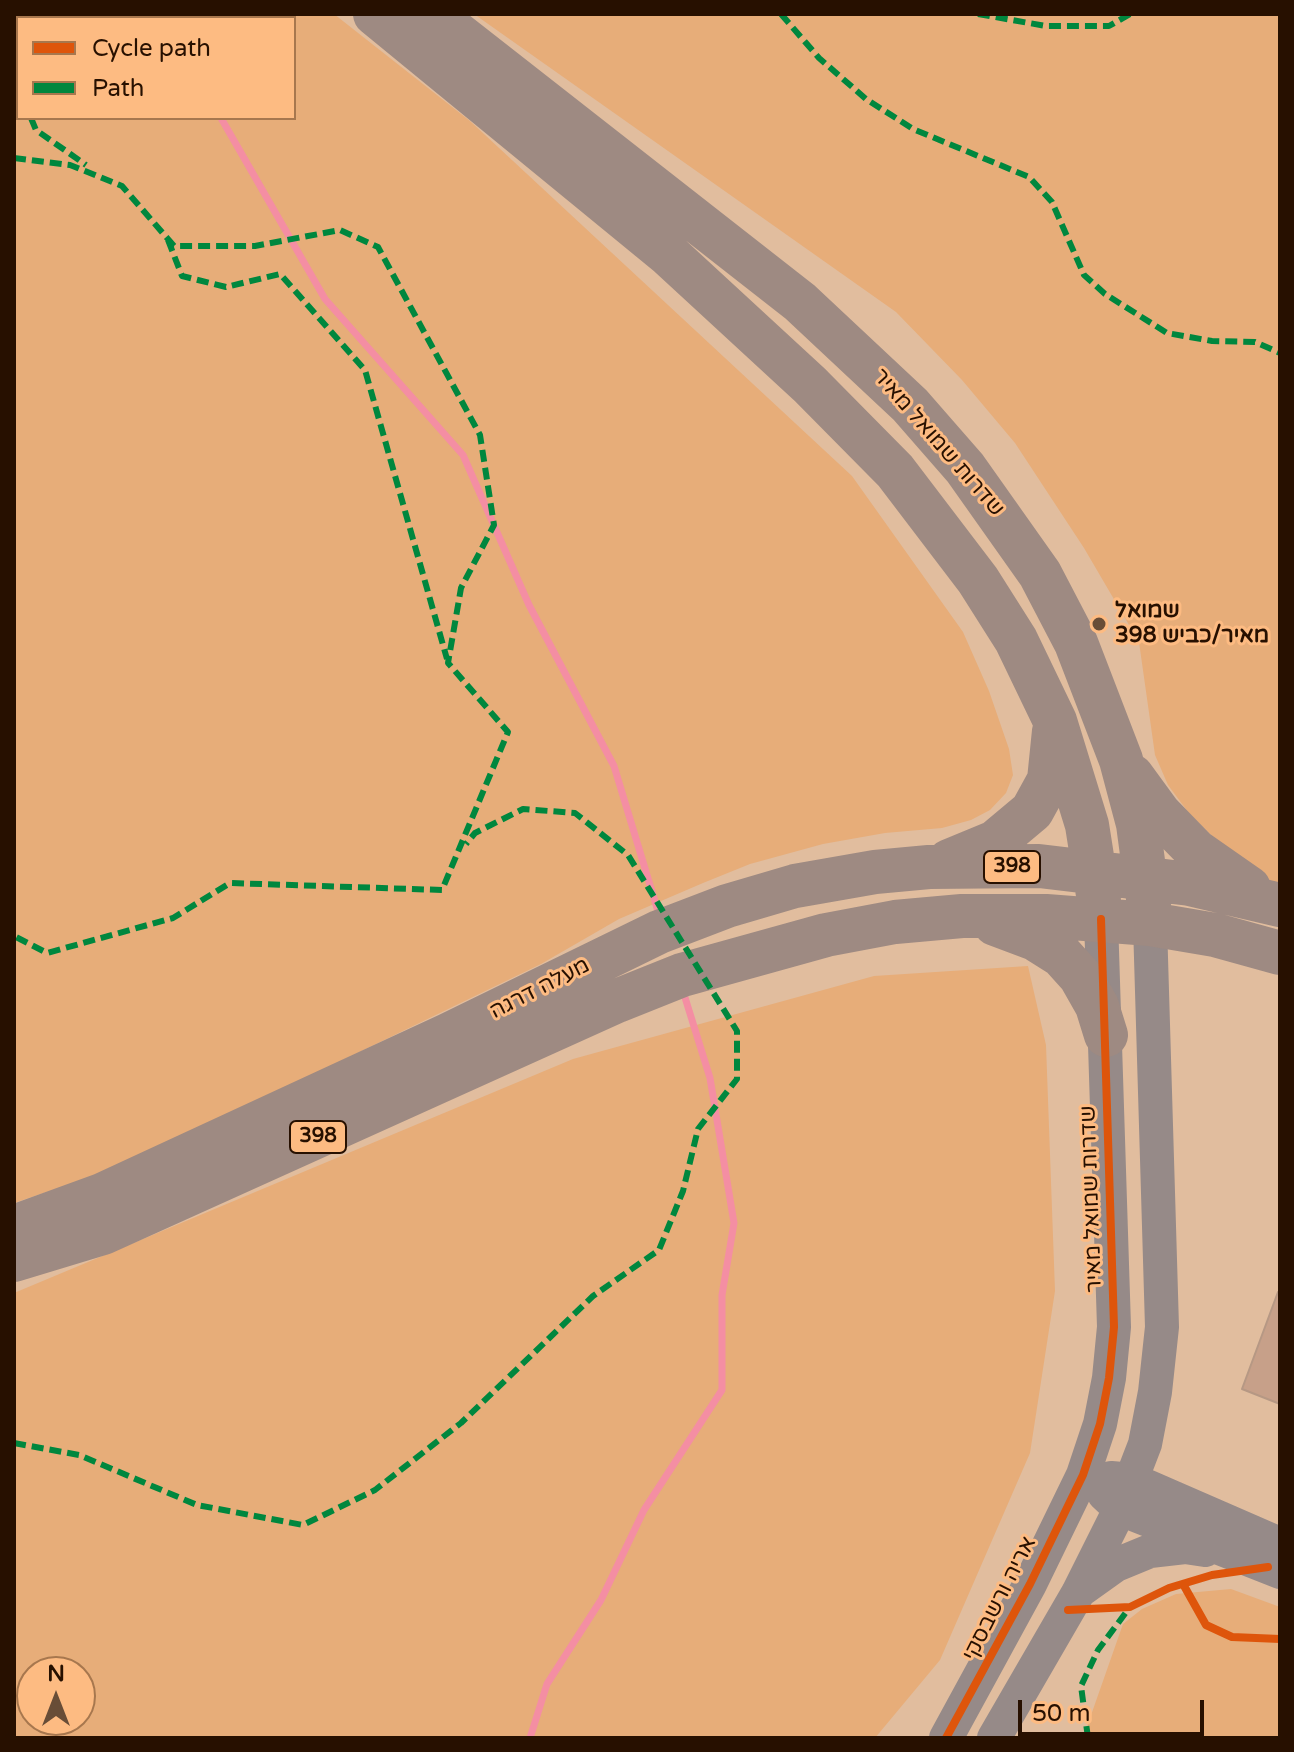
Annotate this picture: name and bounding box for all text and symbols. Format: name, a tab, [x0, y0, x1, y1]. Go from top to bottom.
legend	[16, 16, 296, 120]
text: Cycle path	[92, 34, 211, 63]
text: Path	[92, 74, 145, 103]
street label: שדרות שמואל מאיר	[867, 364, 1009, 522]
place label: שמואל מאיר/כביש 398	[1115, 598, 1269, 650]
marker: שמואל מאיר/כביש 398	[1090, 615, 1108, 633]
road number: 398	[984, 851, 1040, 883]
street label: מעלה דרגה	[486, 953, 594, 1025]
street label: שדרות שמואל מאיר	[1076, 1105, 1108, 1293]
road number: 398	[290, 1121, 346, 1153]
street label: אריה ורשבסקי	[957, 1533, 1043, 1665]
north arrow	[16, 1656, 96, 1736]
text: N	[47, 1661, 65, 1687]
scale bar	[1022, 1684, 1208, 1734]
text: 50 m	[1032, 1699, 1090, 1728]

